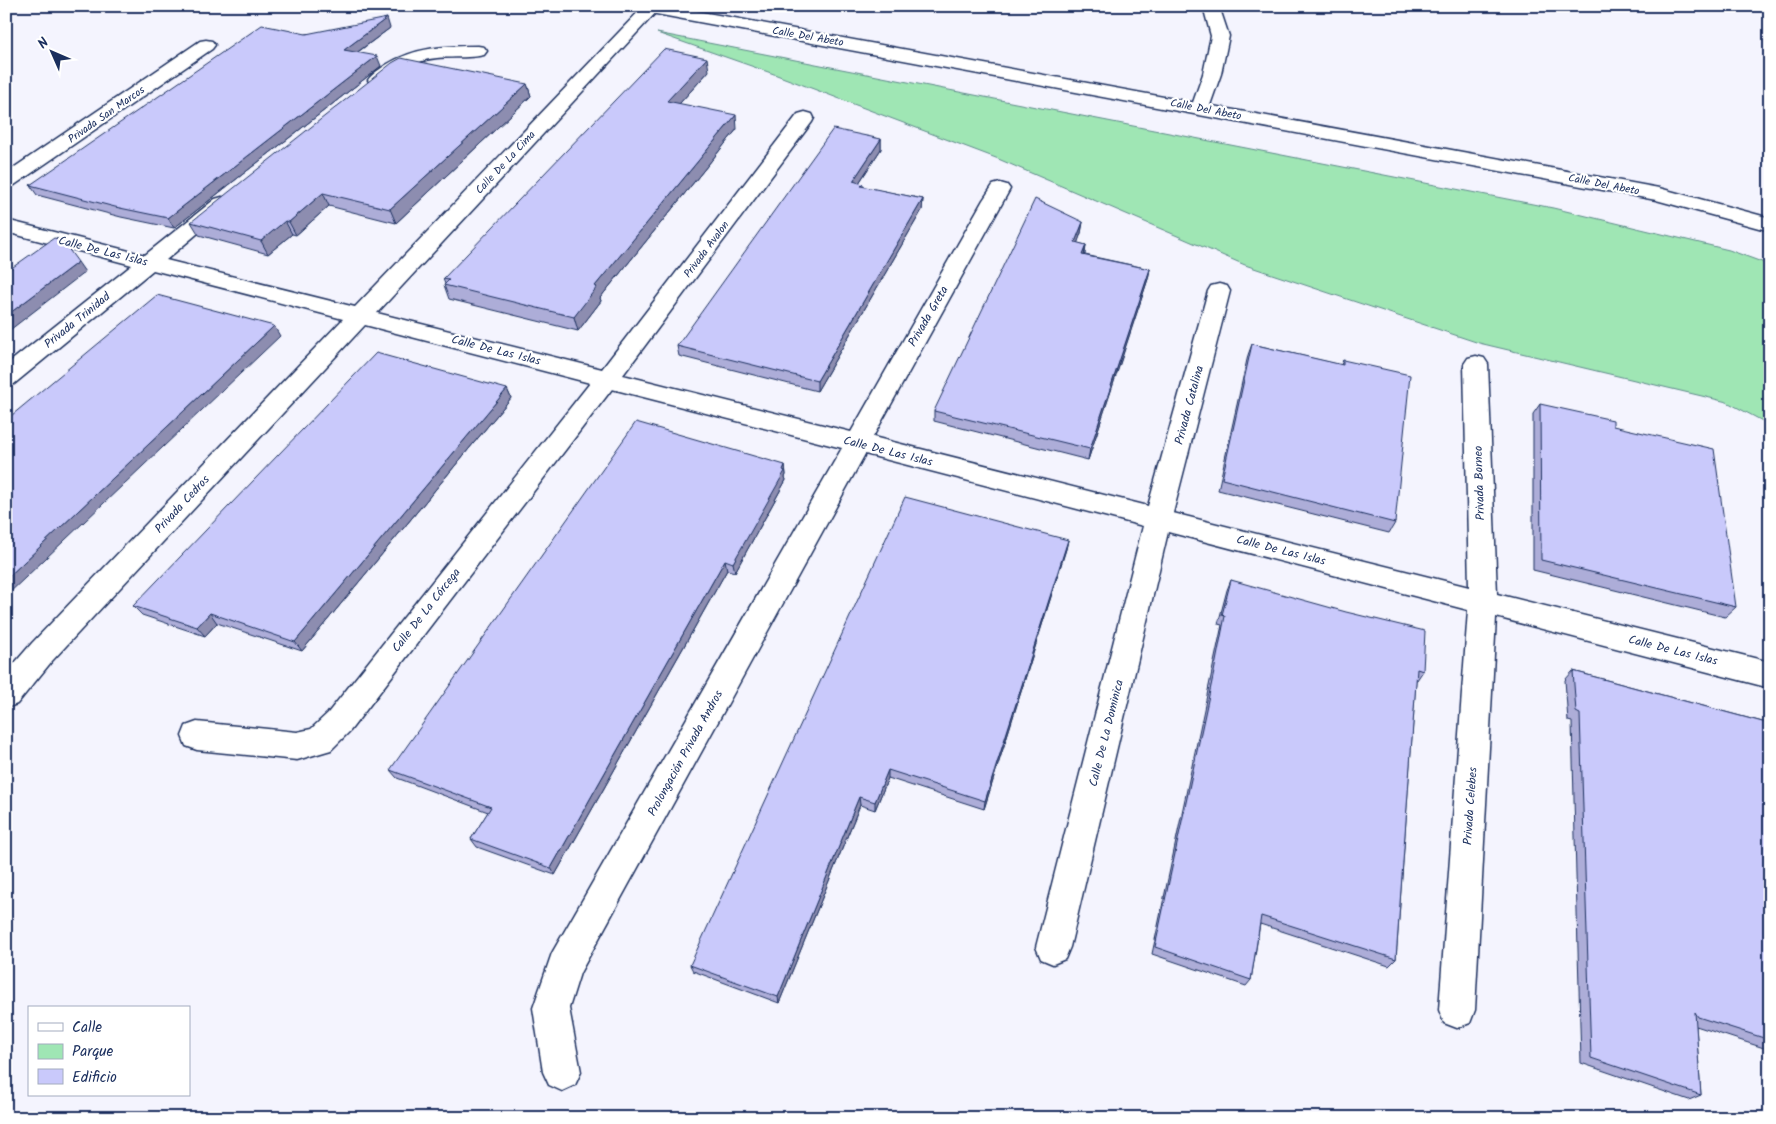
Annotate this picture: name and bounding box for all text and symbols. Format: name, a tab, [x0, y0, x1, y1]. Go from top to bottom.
street label: Calle Del Abeto	[771, 22, 845, 52]
north arrow	[28, 28, 78, 78]
text: N	[33, 32, 55, 54]
street label: Privada San Marcos	[64, 81, 149, 148]
street label: Calle Del Abeto	[1169, 94, 1243, 126]
street label: Calle De La Cima	[471, 127, 540, 199]
street label: Calle Del Abeto	[1567, 169, 1641, 201]
street label: Privada Avalon	[679, 217, 734, 282]
street label: Calle De Las Islas	[56, 231, 150, 272]
street label: Privada Greta	[903, 282, 954, 350]
street label: Privada Trinidad	[40, 287, 115, 353]
street label: Calle De Las Islas	[449, 330, 543, 371]
street label: Privada Catalina	[1170, 363, 1209, 447]
street label: Calle De Las Islas	[841, 431, 935, 472]
street label: Privada Borneo	[1469, 445, 1490, 521]
street label: Privada Cedros	[150, 471, 214, 538]
street label: Calle De Las Islas	[1234, 530, 1328, 571]
street label: Calle De La Córcega	[387, 564, 466, 657]
street label: Calle De Las Islas	[1626, 630, 1720, 671]
street label: Calle De La Dominica	[1084, 677, 1129, 789]
street label: Prolongación Privada Andros	[643, 687, 728, 820]
street label: Privada Celebes	[1458, 766, 1483, 846]
legend	[28, 1006, 190, 1096]
text: Calle	[72, 1016, 102, 1040]
text: Parque	[72, 1040, 113, 1064]
text: Edificio	[72, 1066, 117, 1090]

